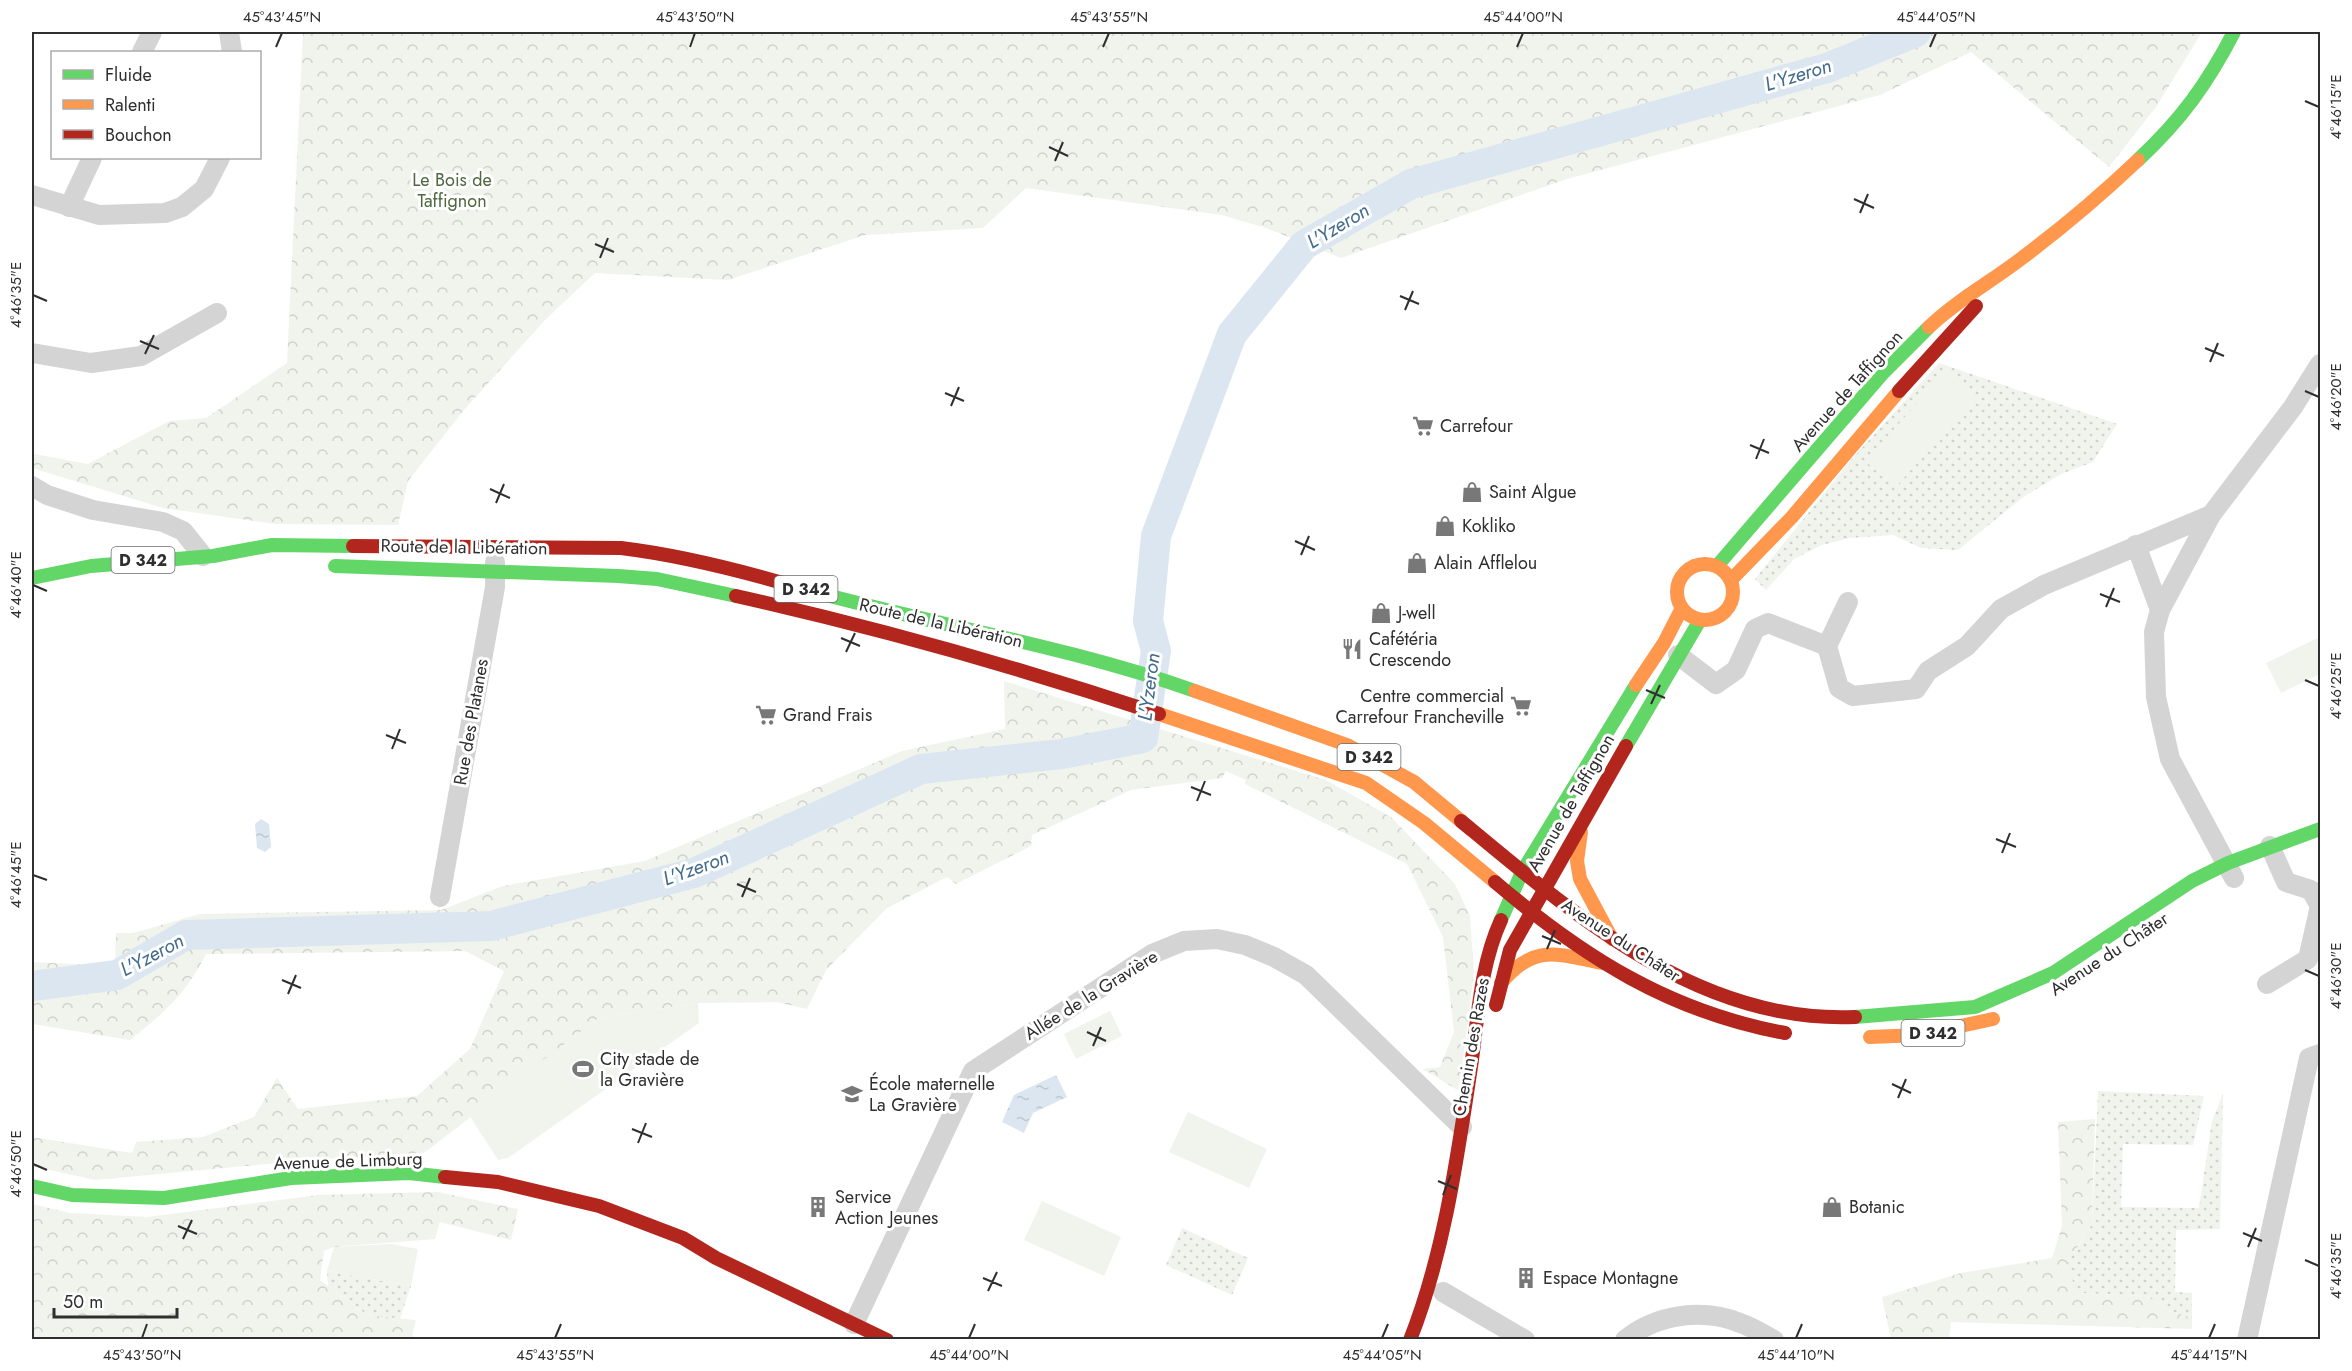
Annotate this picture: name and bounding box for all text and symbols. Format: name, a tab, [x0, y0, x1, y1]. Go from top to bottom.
text: 45°43'45"N	[243, 6, 321, 28]
text: 45°43'50"N	[656, 6, 734, 28]
text: 45°43'55"N	[1070, 6, 1148, 28]
text: 45°44'00"N	[1483, 6, 1563, 28]
text: 45°44'05"N	[1896, 6, 1976, 28]
legend	[51, 51, 261, 159]
water label: L'Yzeron	[1761, 51, 1835, 99]
text: Fluide	[105, 62, 152, 88]
text: 4°46'15"E	[2325, 74, 2347, 140]
text: Ralenti	[105, 92, 156, 118]
text: Bouchon	[105, 122, 172, 148]
park label: Le Bois de Taffignon	[412, 167, 492, 214]
water label: L'Yzeron	[1301, 196, 1375, 256]
text: 4°46'35"E	[5, 262, 27, 328]
street label: Avenue de Taffignon	[1785, 324, 1909, 458]
text: 4°46'20"E	[2325, 363, 2347, 431]
place label: Carrefour	[1440, 413, 1514, 439]
supermarket icon: Carrefour	[1411, 414, 1435, 438]
place label: Saint Algue	[1489, 479, 1576, 505]
shop icon: Saint Algue	[1460, 480, 1484, 504]
place label: Kokliko	[1462, 513, 1516, 539]
shop icon: Kokliko	[1433, 514, 1457, 538]
street label: Route de la Libération	[380, 533, 548, 561]
road number: D 342	[112, 547, 174, 573]
place label: Alain Afflelou	[1434, 550, 1537, 576]
text: 4°46'40"E	[5, 551, 27, 619]
shop icon: Alain Afflelou	[1405, 551, 1429, 575]
road number: D 342	[774, 576, 838, 602]
street label: Route de la Libération	[857, 592, 1025, 654]
place label: J-well	[1396, 600, 1436, 626]
shop icon: J-well	[1369, 601, 1393, 625]
place label: Cafétéria Crescendo	[1369, 626, 1451, 673]
restaurant icon: Cafétéria Crescendo	[1340, 637, 1364, 661]
water label: L'Yzeron	[1130, 651, 1168, 723]
text: 4°46'25"E	[2325, 653, 2347, 719]
street label: Rue des Platanes	[447, 657, 495, 787]
place label: Centre commercial Carrefour Francheville	[1336, 683, 1504, 730]
supermarket icon: Centre commercial Carrefour Francheville	[1509, 694, 1533, 718]
place label: Grand Frais	[783, 702, 872, 728]
supermarket icon: Grand Frais	[754, 703, 778, 727]
street label: Avenue de Taffignon	[1521, 729, 1621, 877]
road number: D 342	[1338, 744, 1400, 770]
text: 4°46'45"E	[5, 841, 27, 909]
water label: L'Yzeron	[659, 843, 733, 893]
street label: Avenue du Châter	[1557, 892, 1686, 989]
street label: Avenue du Châter	[2045, 905, 2174, 1002]
water label: L'Yzeron	[115, 926, 189, 984]
street label: Allée de la Gravière	[1019, 943, 1163, 1047]
text: 4°46'30"E	[2325, 943, 2347, 1010]
street label: Chemin des Razes	[1446, 976, 1496, 1118]
road number: D 342	[1902, 1020, 1964, 1046]
place label: City stade de la Gravière	[600, 1046, 699, 1093]
sports icon: City stade de la Gravière	[571, 1057, 595, 1081]
place label: École maternelle La Gravière	[869, 1071, 995, 1118]
school or university icon: École maternelle La Gravière	[840, 1082, 864, 1106]
text: 4°46'50"E	[5, 1130, 27, 1198]
street label: Avenue de Limburg	[273, 1145, 423, 1177]
place label: Service Action Jeunes	[835, 1184, 938, 1231]
place label: Botanic	[1849, 1194, 1905, 1220]
building icon: Service Action Jeunes	[806, 1195, 830, 1219]
shop icon: Botanic	[1820, 1195, 1844, 1219]
text: 4°46'35"E	[2325, 1233, 2347, 1299]
place label: Espace Montagne	[1543, 1265, 1678, 1291]
building icon: Espace Montagne	[1514, 1266, 1538, 1290]
scale bar	[54, 1281, 177, 1319]
text: 50 m	[63, 1289, 103, 1315]
text: 45°43'50"N	[103, 1344, 181, 1366]
text: 45°43'55"N	[516, 1344, 594, 1366]
text: 45°44'00"N	[929, 1344, 1009, 1366]
text: 45°44'05"N	[1342, 1344, 1422, 1366]
text: 45°44'10"N	[1757, 1344, 1835, 1366]
text: 45°44'15"N	[2171, 1344, 2247, 1366]

